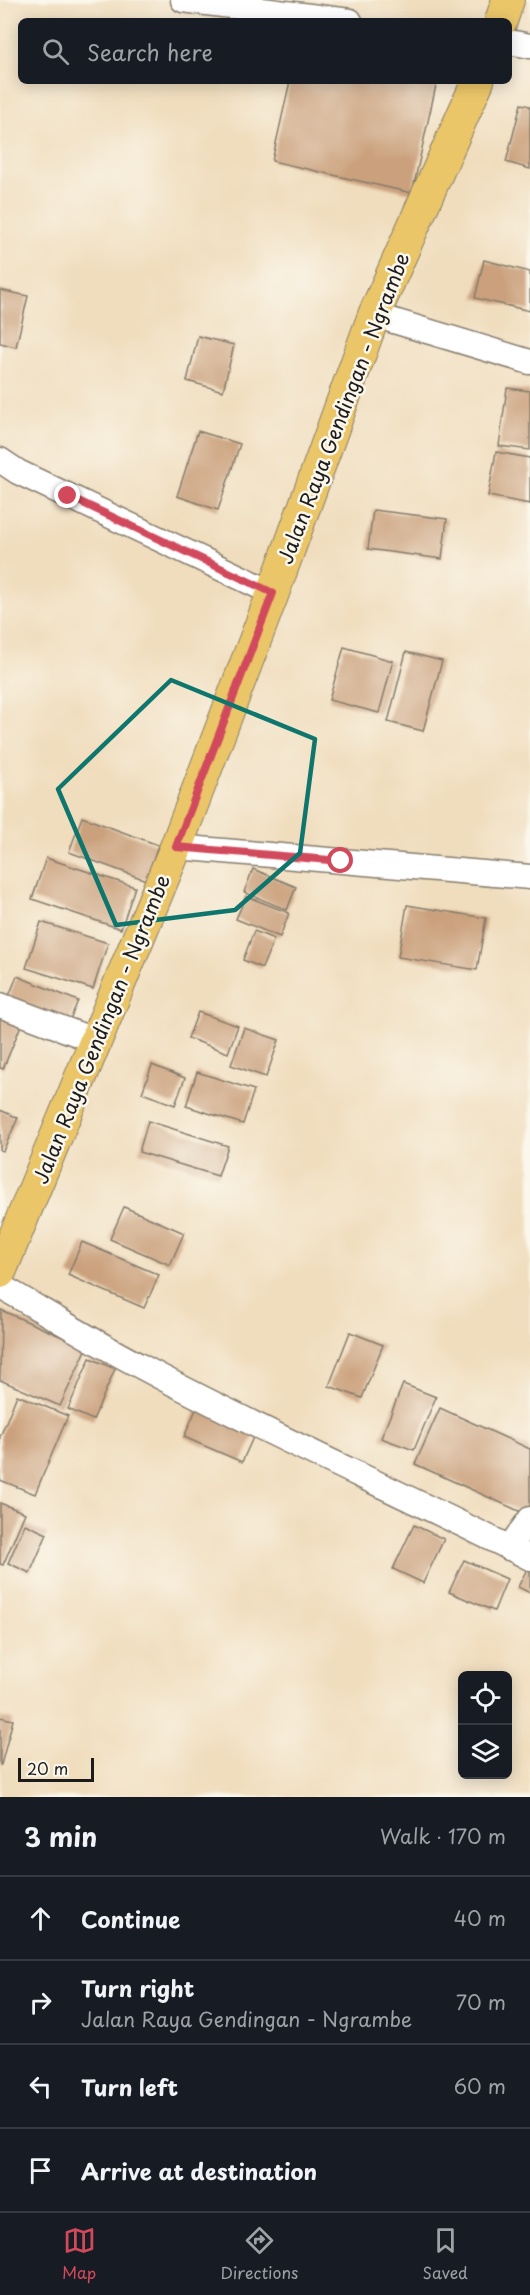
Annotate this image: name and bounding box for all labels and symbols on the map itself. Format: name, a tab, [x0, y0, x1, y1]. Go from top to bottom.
street label: Jalan Raya Gendingan - Ngrambe	[270, 248, 416, 568]
route end	[54, 482, 80, 508]
route start	[327, 847, 353, 873]
street label: Jalan Raya Gendingan - Ngrambe	[25, 870, 177, 1188]
scale bar	[18, 1755, 94, 1782]

